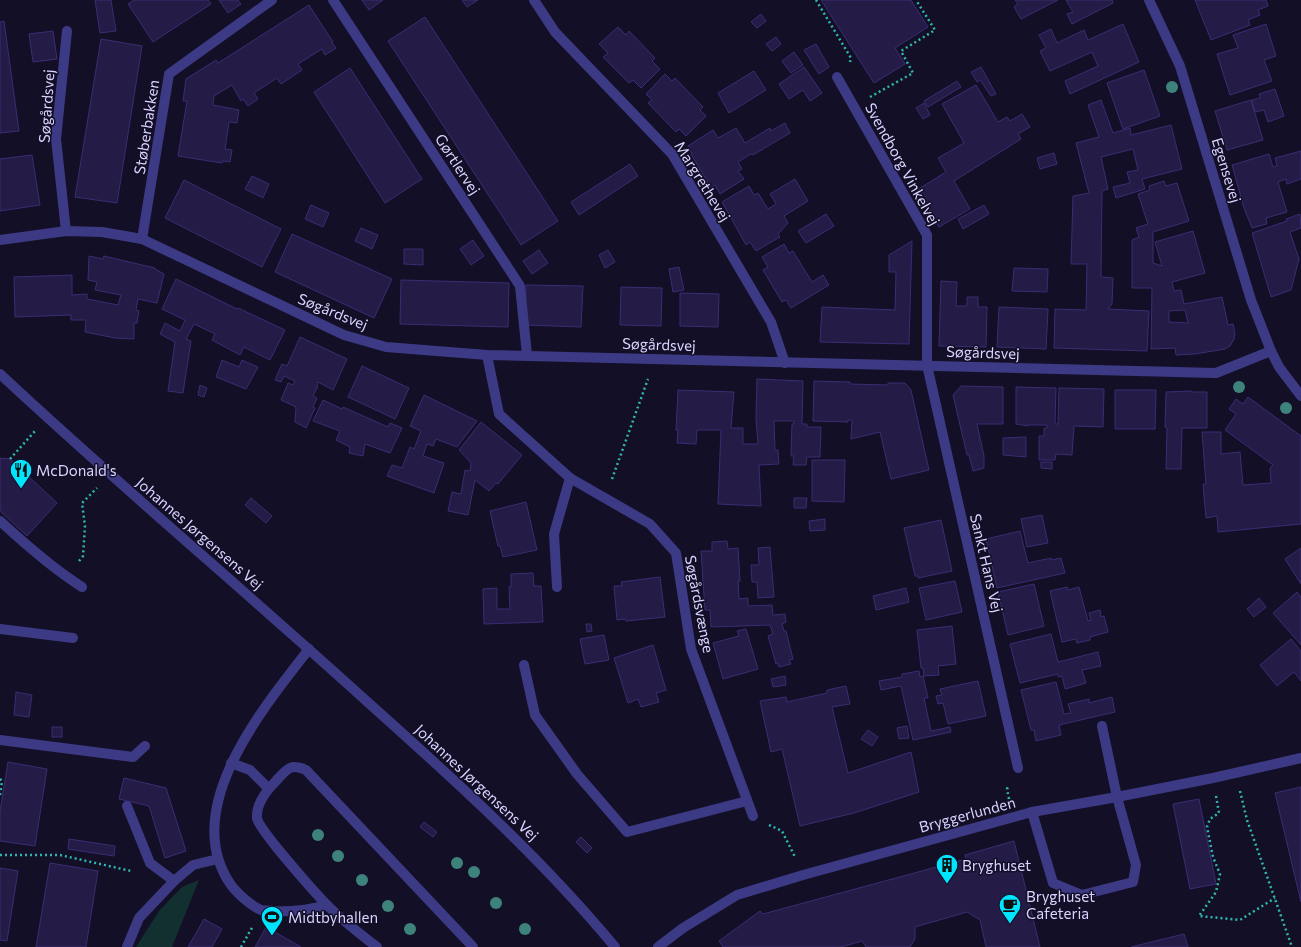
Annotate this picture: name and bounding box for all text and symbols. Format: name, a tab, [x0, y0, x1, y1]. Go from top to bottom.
street label: Søgårdsvej	[34, 69, 58, 143]
street label: Støberbakken	[130, 78, 162, 176]
street label: Svendborg Vinkelvej	[862, 100, 944, 228]
street label: Gørtlervej	[432, 130, 484, 198]
street label: Egensevej	[1209, 135, 1245, 205]
street label: Margrethevej	[671, 137, 735, 225]
street label: Søgårdsvej	[295, 289, 371, 333]
street label: Søgårdsvej	[622, 334, 696, 354]
street label: Søgårdsvej	[946, 342, 1020, 362]
restaurant icon: McDonald's	[8, 457, 34, 490]
place label: McDonald's	[36, 461, 117, 479]
street label: Johannes Jørgensens Vej	[133, 473, 267, 593]
street label: Sankt Hans Vej	[967, 512, 1007, 614]
street label: Søgårdsvænge	[682, 554, 718, 654]
street label: Johannes Jørgensens Vej	[411, 720, 543, 844]
street label: Bryggerlunden	[917, 792, 1017, 836]
building icon: Bryghuset	[934, 852, 960, 885]
place label: Bryghuset	[962, 856, 1031, 874]
place label: Bryghuset Cafeteria	[1026, 887, 1095, 922]
cafe icon: Bryghuset Cafeteria	[997, 892, 1023, 925]
sports icon: Midtbyhallen	[259, 904, 285, 937]
place label: Midtbyhallen	[288, 908, 378, 926]

